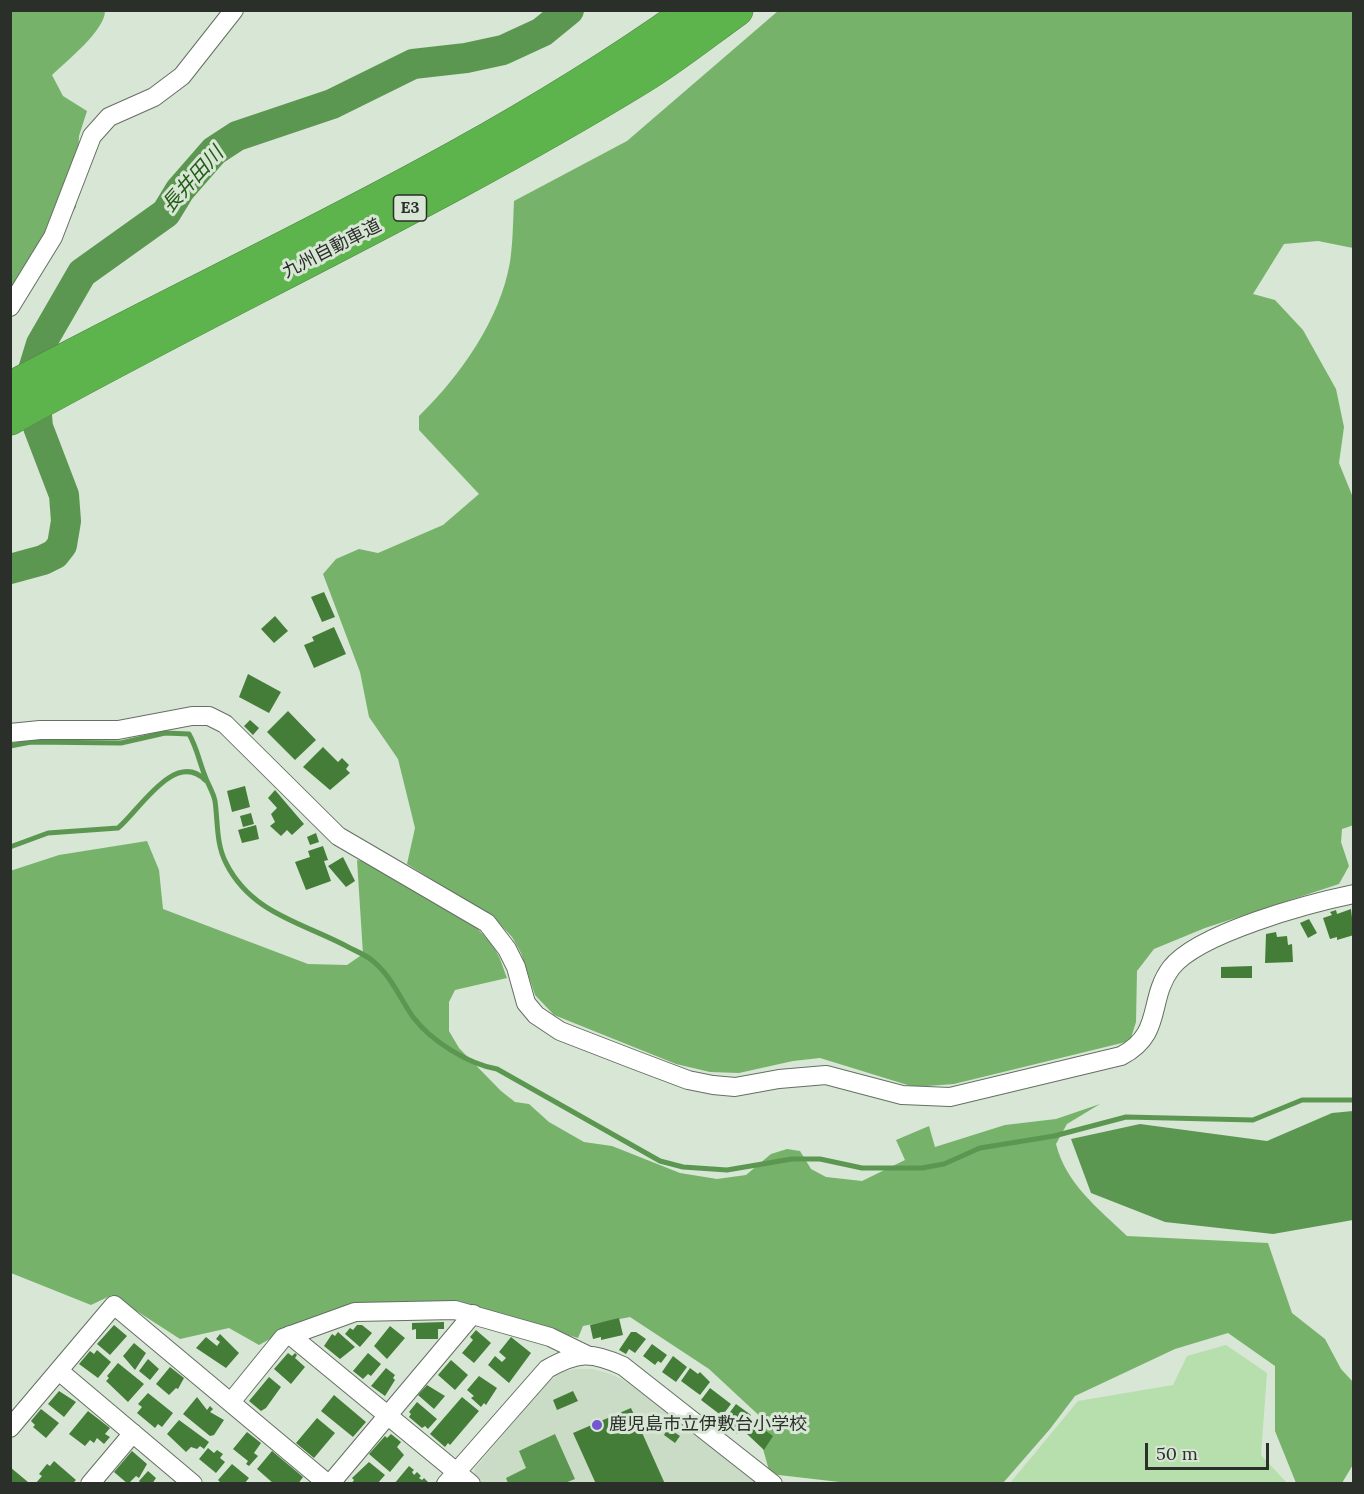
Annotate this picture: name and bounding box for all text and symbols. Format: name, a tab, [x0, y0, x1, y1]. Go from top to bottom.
water label: 長井田川	[157, 142, 229, 218]
road number: E3	[394, 195, 426, 221]
street label: 九州自動車道	[279, 215, 385, 283]
place label: 鹿児島市立伊敷台小学校	[609, 1414, 807, 1436]
marker: 鹿児島市立伊敷台小学校	[590, 1418, 604, 1432]
scale bar	[1148, 1431, 1272, 1469]
text: 50 m	[1156, 1442, 1198, 1465]

